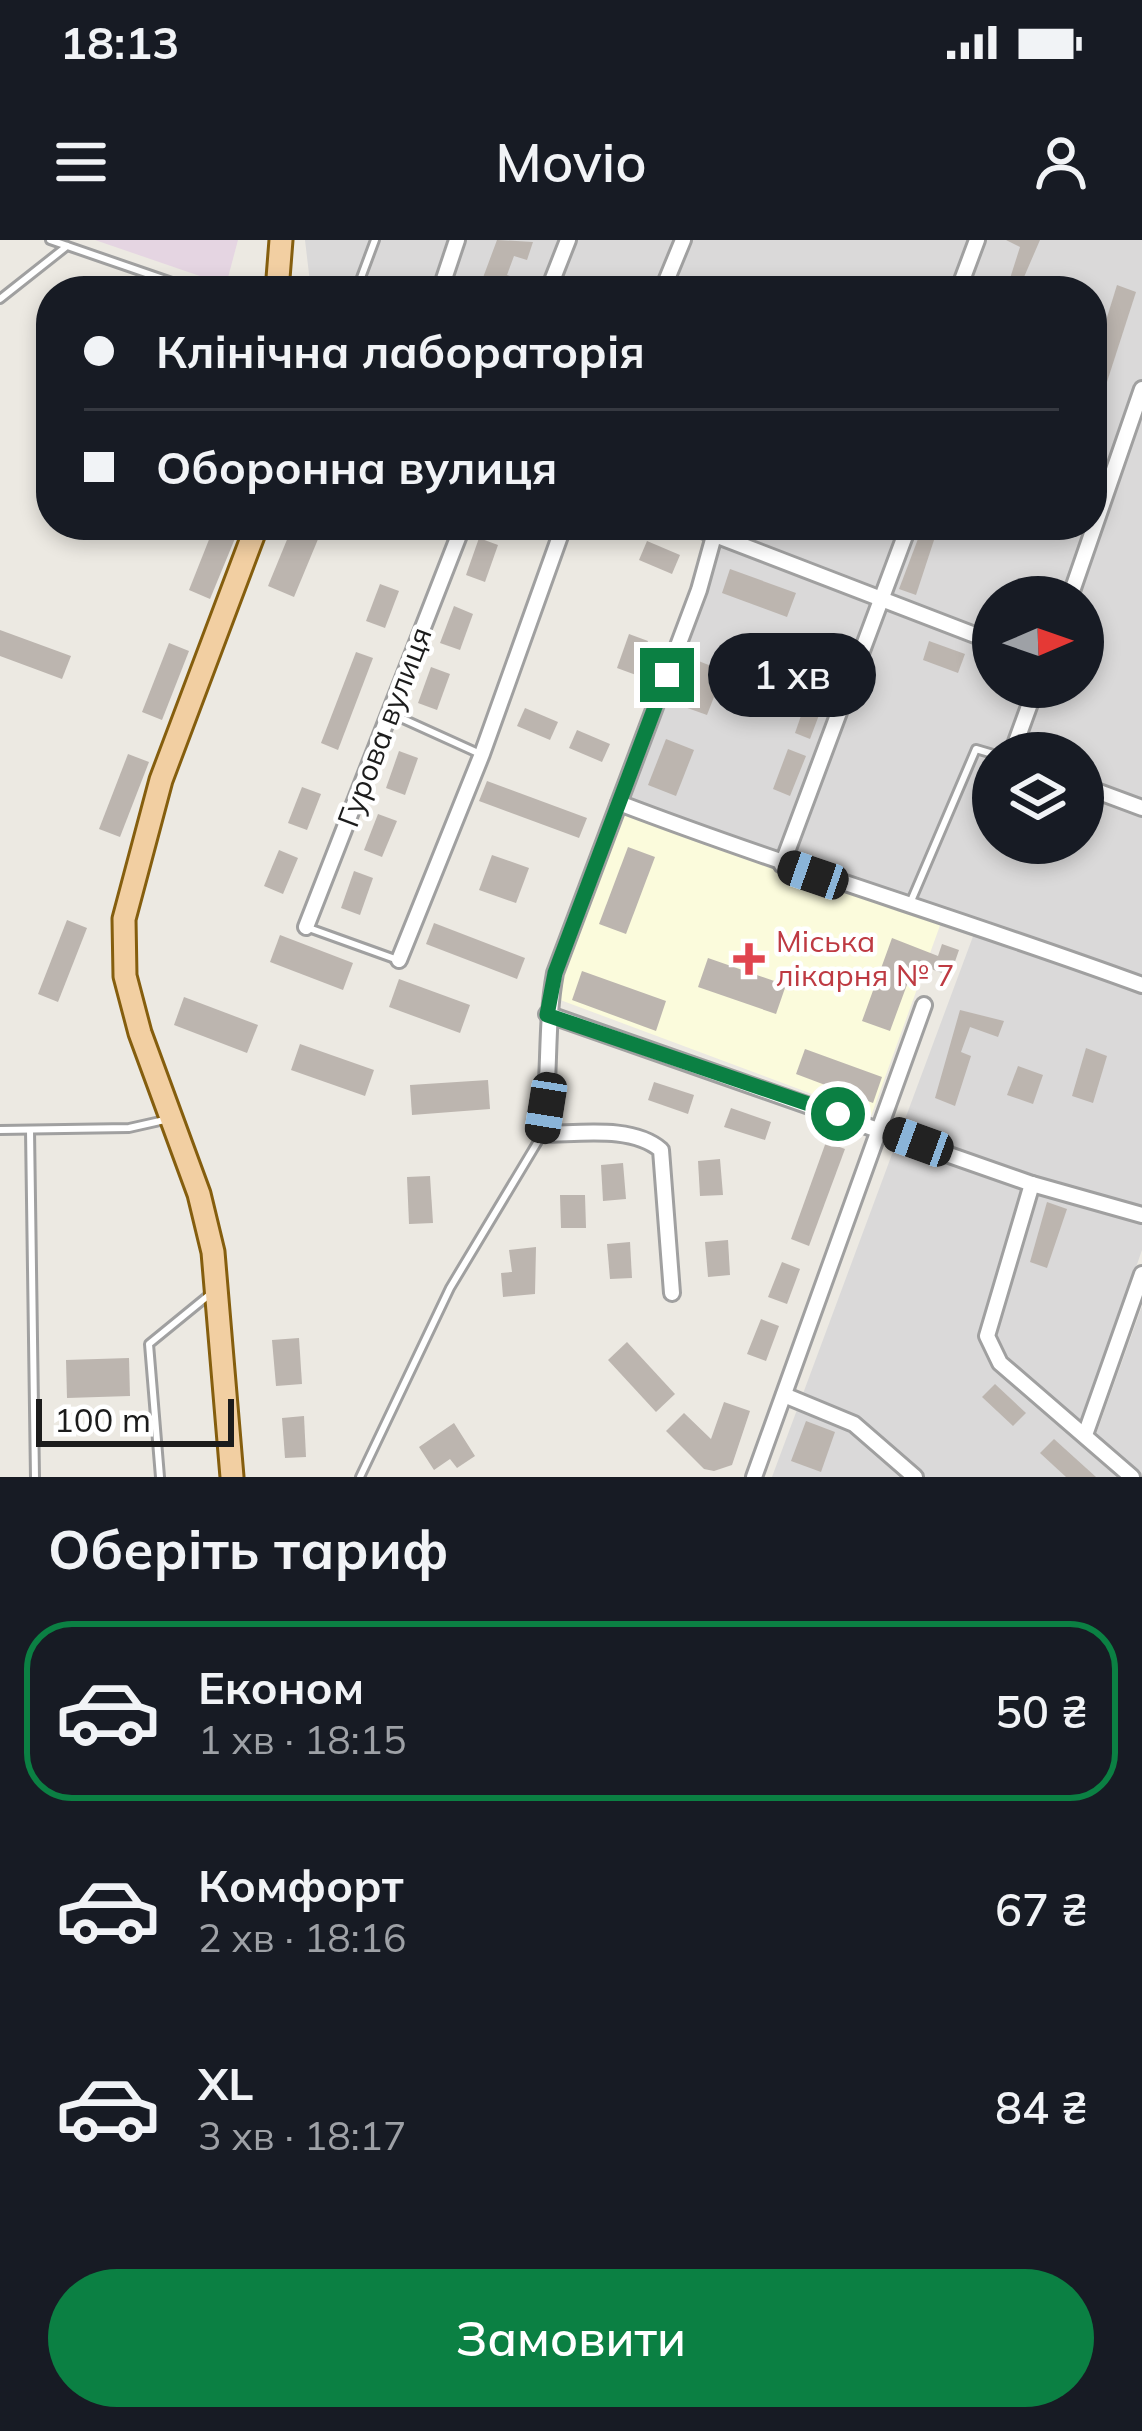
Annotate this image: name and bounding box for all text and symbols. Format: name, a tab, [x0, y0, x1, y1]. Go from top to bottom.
text: 18:13	[60, 14, 179, 70]
text: Movio	[495, 128, 647, 196]
icon: menu	[48, 129, 114, 195]
icon: person	[1028, 129, 1094, 195]
text: Клінічна лабораторія	[156, 323, 645, 379]
text: Оборонна вулиця	[156, 439, 557, 495]
north arrow	[972, 576, 1104, 708]
map controls	[972, 576, 1104, 864]
street label: Гурова вулиця	[328, 621, 440, 832]
callout: 1 хв	[709, 633, 877, 717]
route end	[640, 648, 694, 702]
text: 1 хв	[753, 650, 831, 699]
button: layers	[972, 732, 1104, 864]
car	[773, 846, 853, 904]
place label: Міська лікарня № 7	[776, 922, 954, 994]
marker: Міська лікарня № 7	[733, 943, 765, 975]
car	[523, 1070, 569, 1146]
route start	[811, 1087, 865, 1141]
car	[878, 1113, 958, 1171]
scale bar	[36, 1393, 234, 1446]
text: 100 m	[54, 1399, 151, 1440]
text: Оберіть тариф	[48, 1515, 448, 1583]
icon: car	[54, 1657, 162, 1765]
text: Економ	[198, 1659, 364, 1715]
text: 50 ₴	[995, 1683, 1088, 1739]
text: 1 хв · 18:15	[198, 1715, 406, 1764]
icon: car	[54, 1855, 162, 1963]
text: Комфорт	[198, 1857, 404, 1913]
text: 67 ₴	[995, 1881, 1088, 1937]
text: 2 хв · 18:16	[198, 1913, 406, 1962]
icon: car	[54, 2053, 162, 2161]
text: XL	[198, 2055, 253, 2111]
text: 84 ₴	[995, 2079, 1088, 2135]
text: 3 хв · 18:17	[198, 2111, 406, 2160]
button: Замовити	[48, 2269, 1094, 2407]

